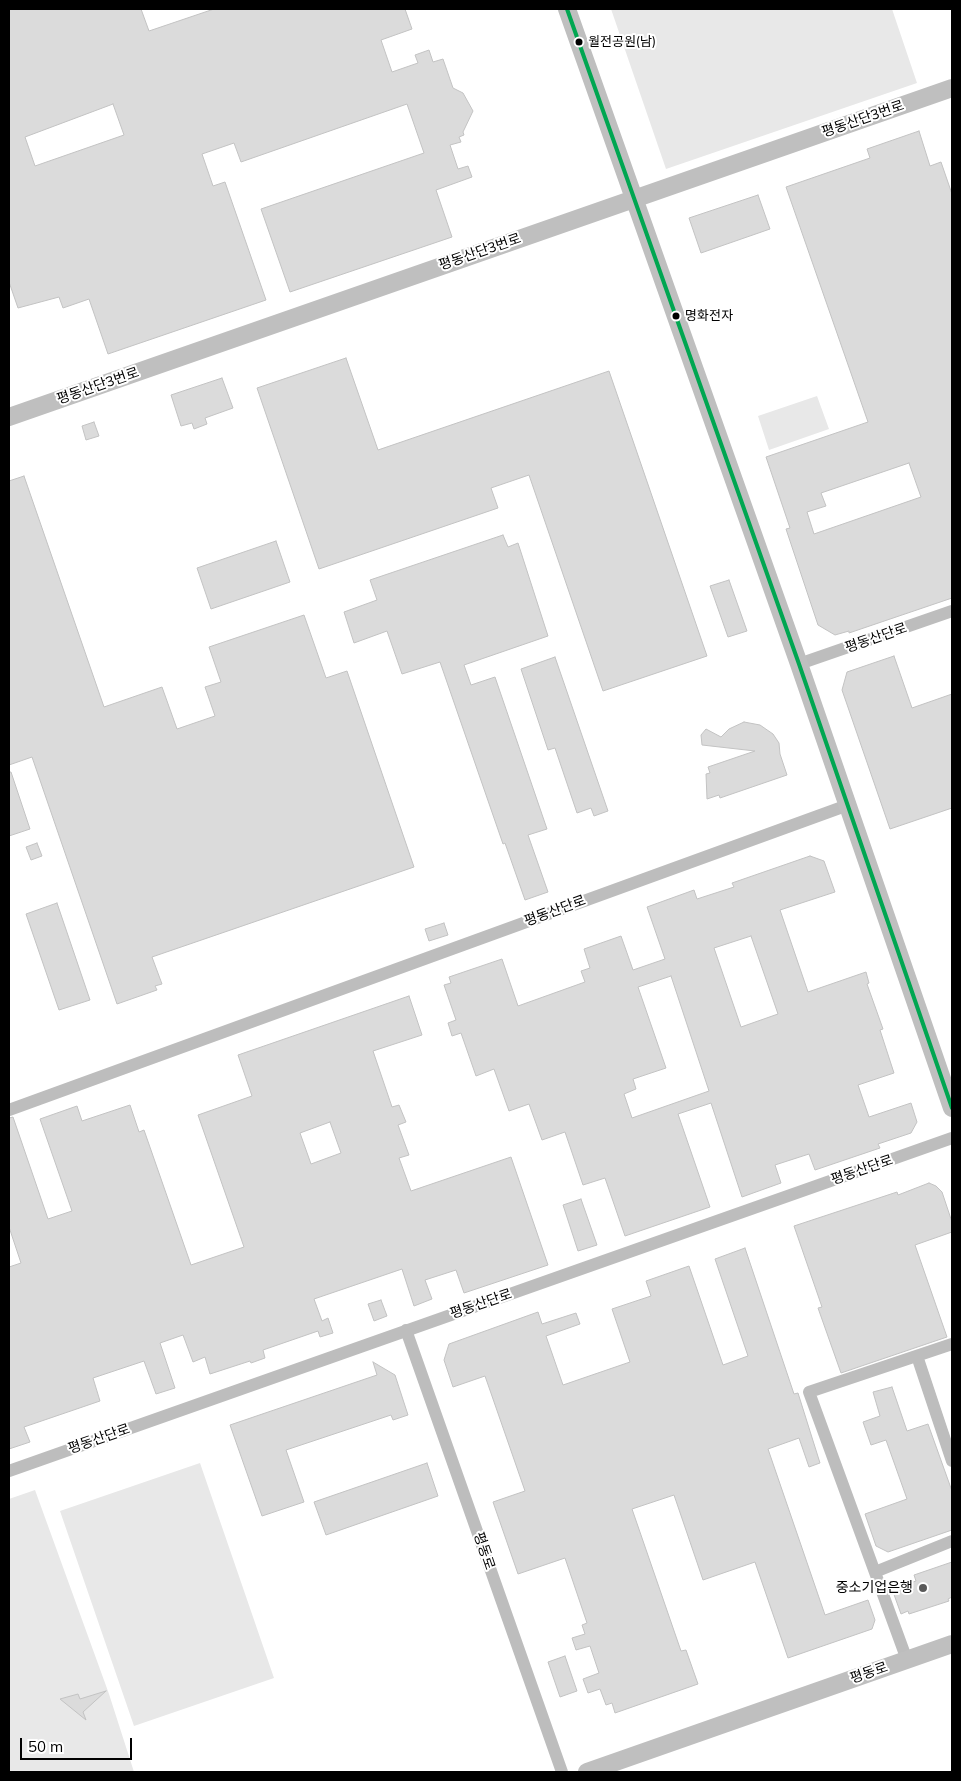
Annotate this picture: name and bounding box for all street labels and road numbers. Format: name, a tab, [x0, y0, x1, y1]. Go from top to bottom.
street label: 평동산단3번로	[820, 97, 906, 141]
street label: 평동산단3번로	[437, 230, 523, 274]
street label: 평동산단3번로	[55, 364, 141, 408]
street label: 평동산단로	[843, 620, 909, 656]
street label: 평동산단로	[522, 892, 588, 930]
street label: 평동산단로	[829, 1152, 895, 1188]
street label: 평동산단로	[448, 1286, 514, 1322]
street label: 평동산단로	[66, 1421, 132, 1457]
street label: 평동로	[470, 1530, 498, 1572]
street label: 평동로	[848, 1659, 890, 1687]

